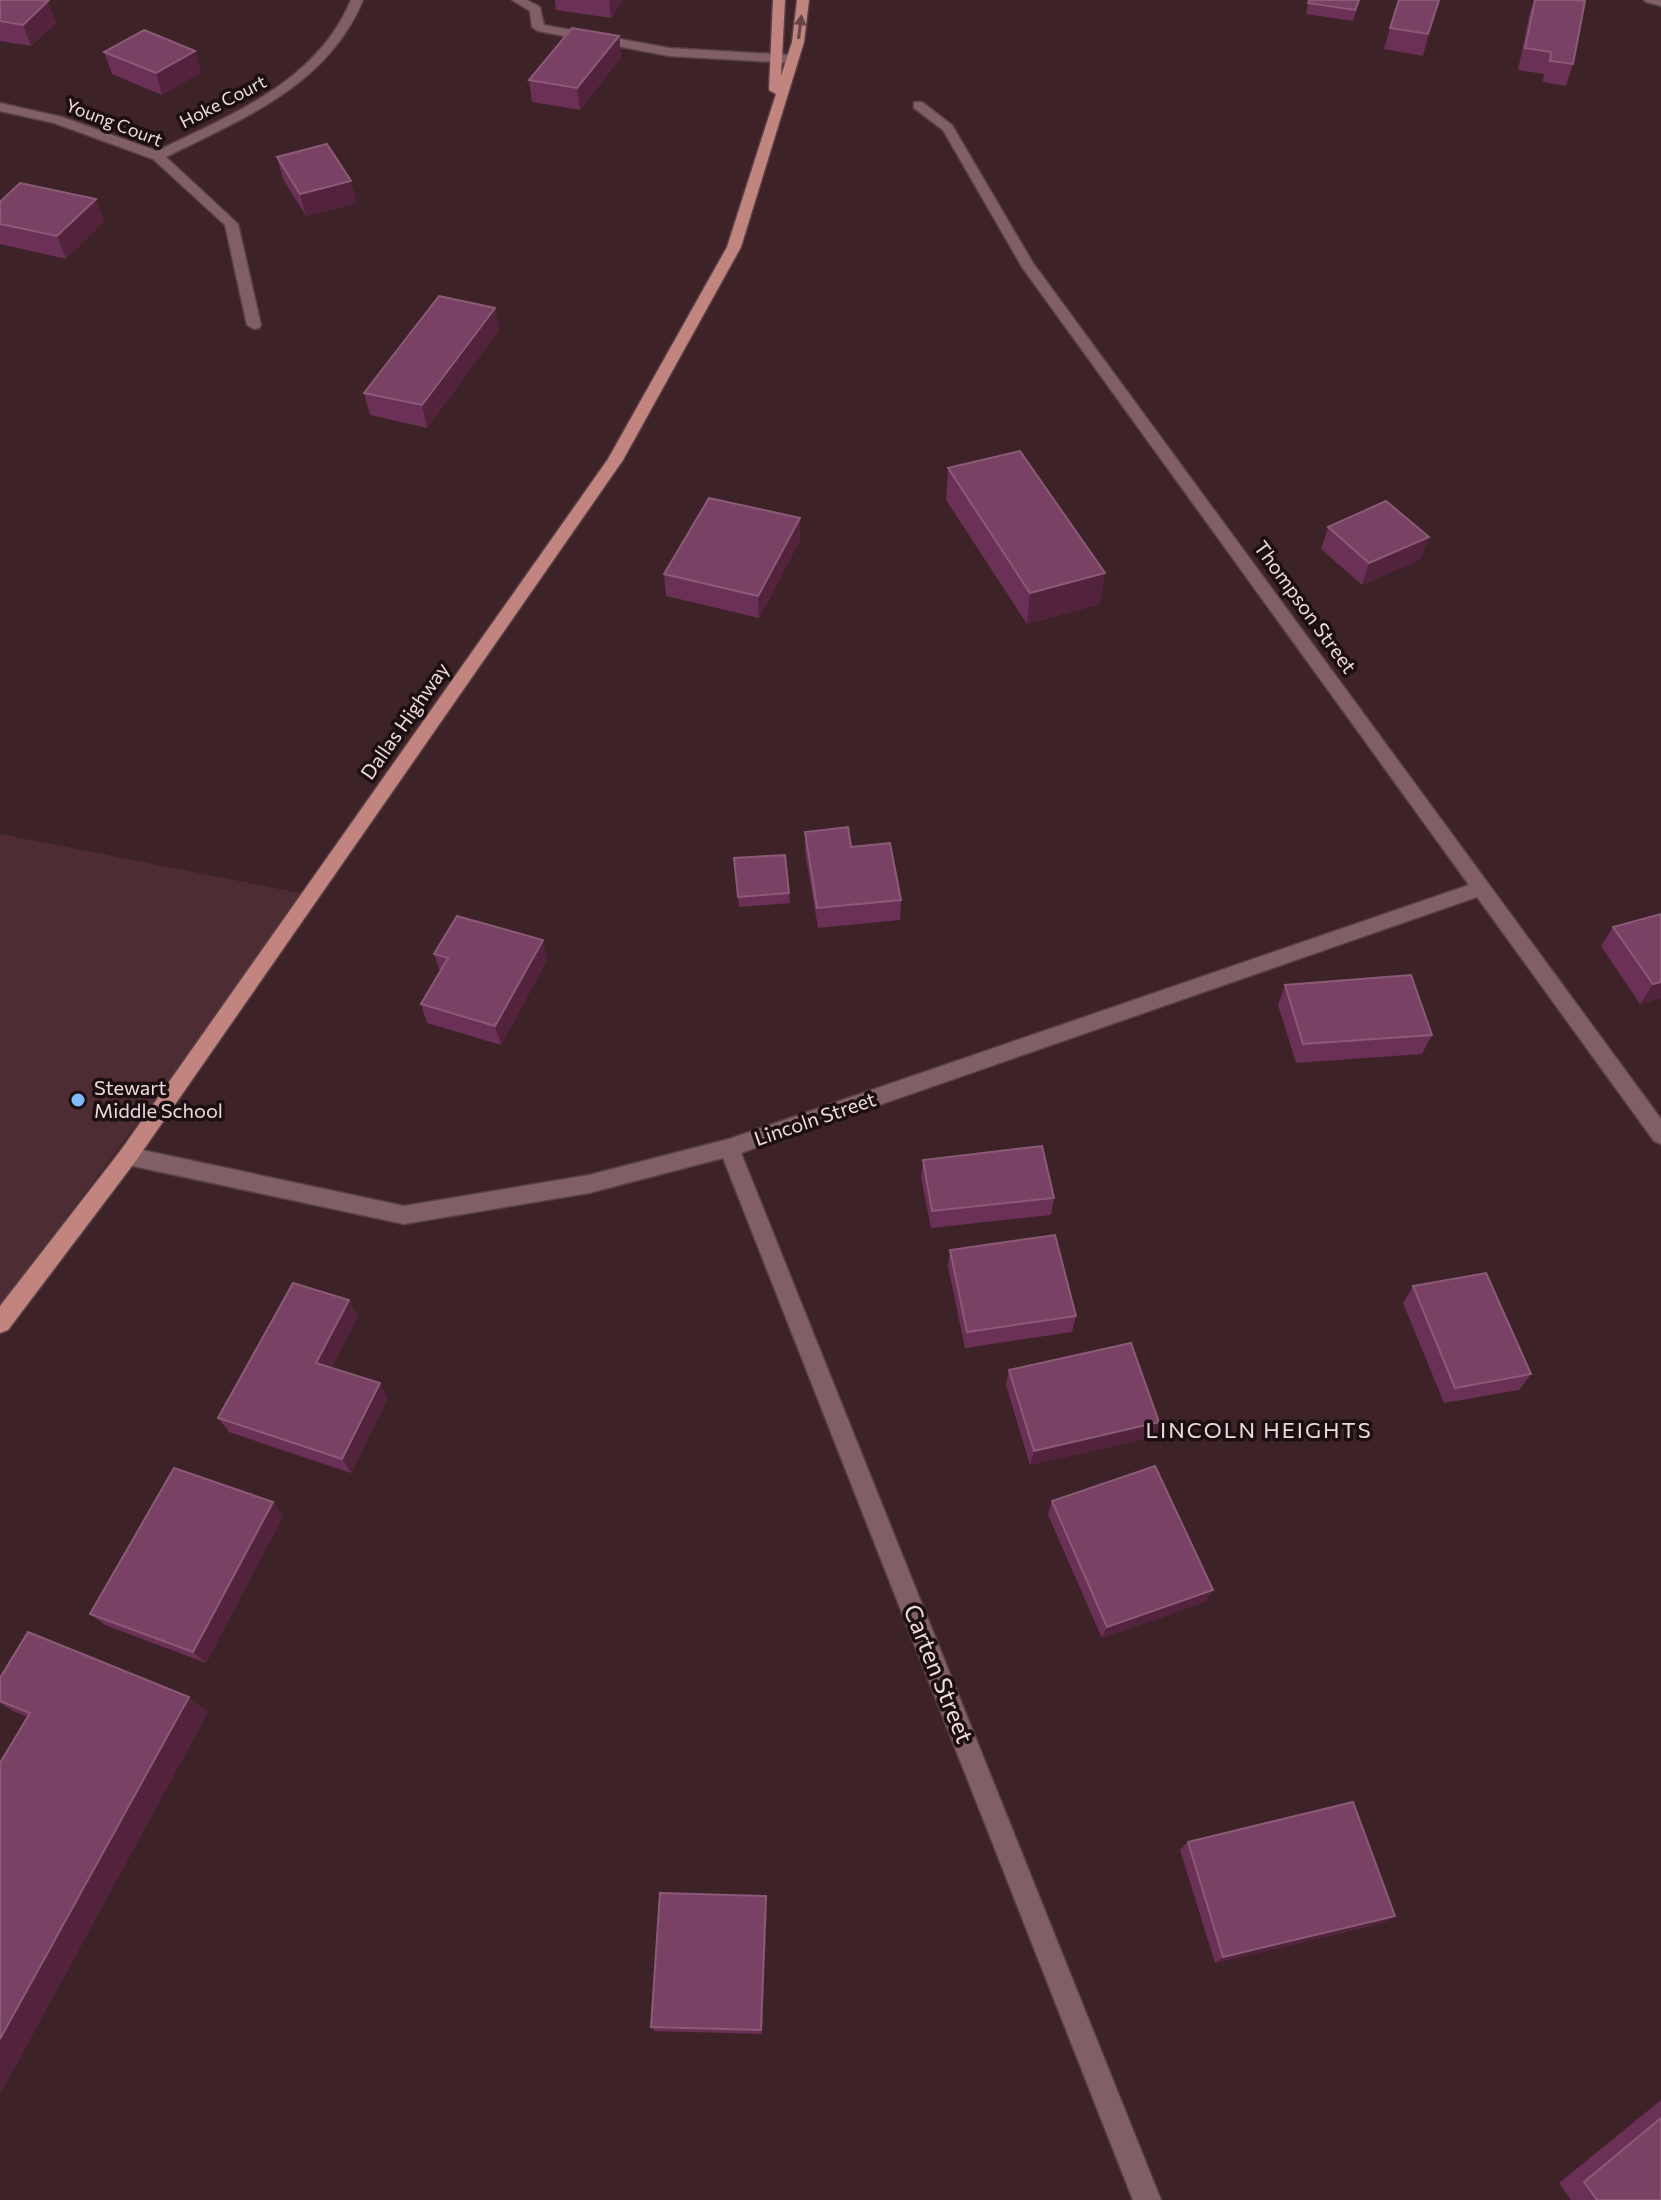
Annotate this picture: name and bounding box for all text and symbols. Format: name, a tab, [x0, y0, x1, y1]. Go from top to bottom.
one-way arrow	[794, 14, 807, 39]
street label: Hoke Court	[176, 70, 270, 132]
street label: Young Court	[63, 94, 166, 151]
street label: Thompson Street	[1250, 535, 1362, 677]
street label: Dallas Highway	[355, 657, 453, 784]
place label: Stewart Middle School	[94, 1075, 223, 1122]
street label: Lincoln Street	[751, 1086, 879, 1150]
marker: Stewart Middle School	[69, 1091, 87, 1109]
district label: LINCOLN HEIGHTS	[1145, 1416, 1373, 1443]
street label: Carten Street	[898, 1600, 980, 1747]

